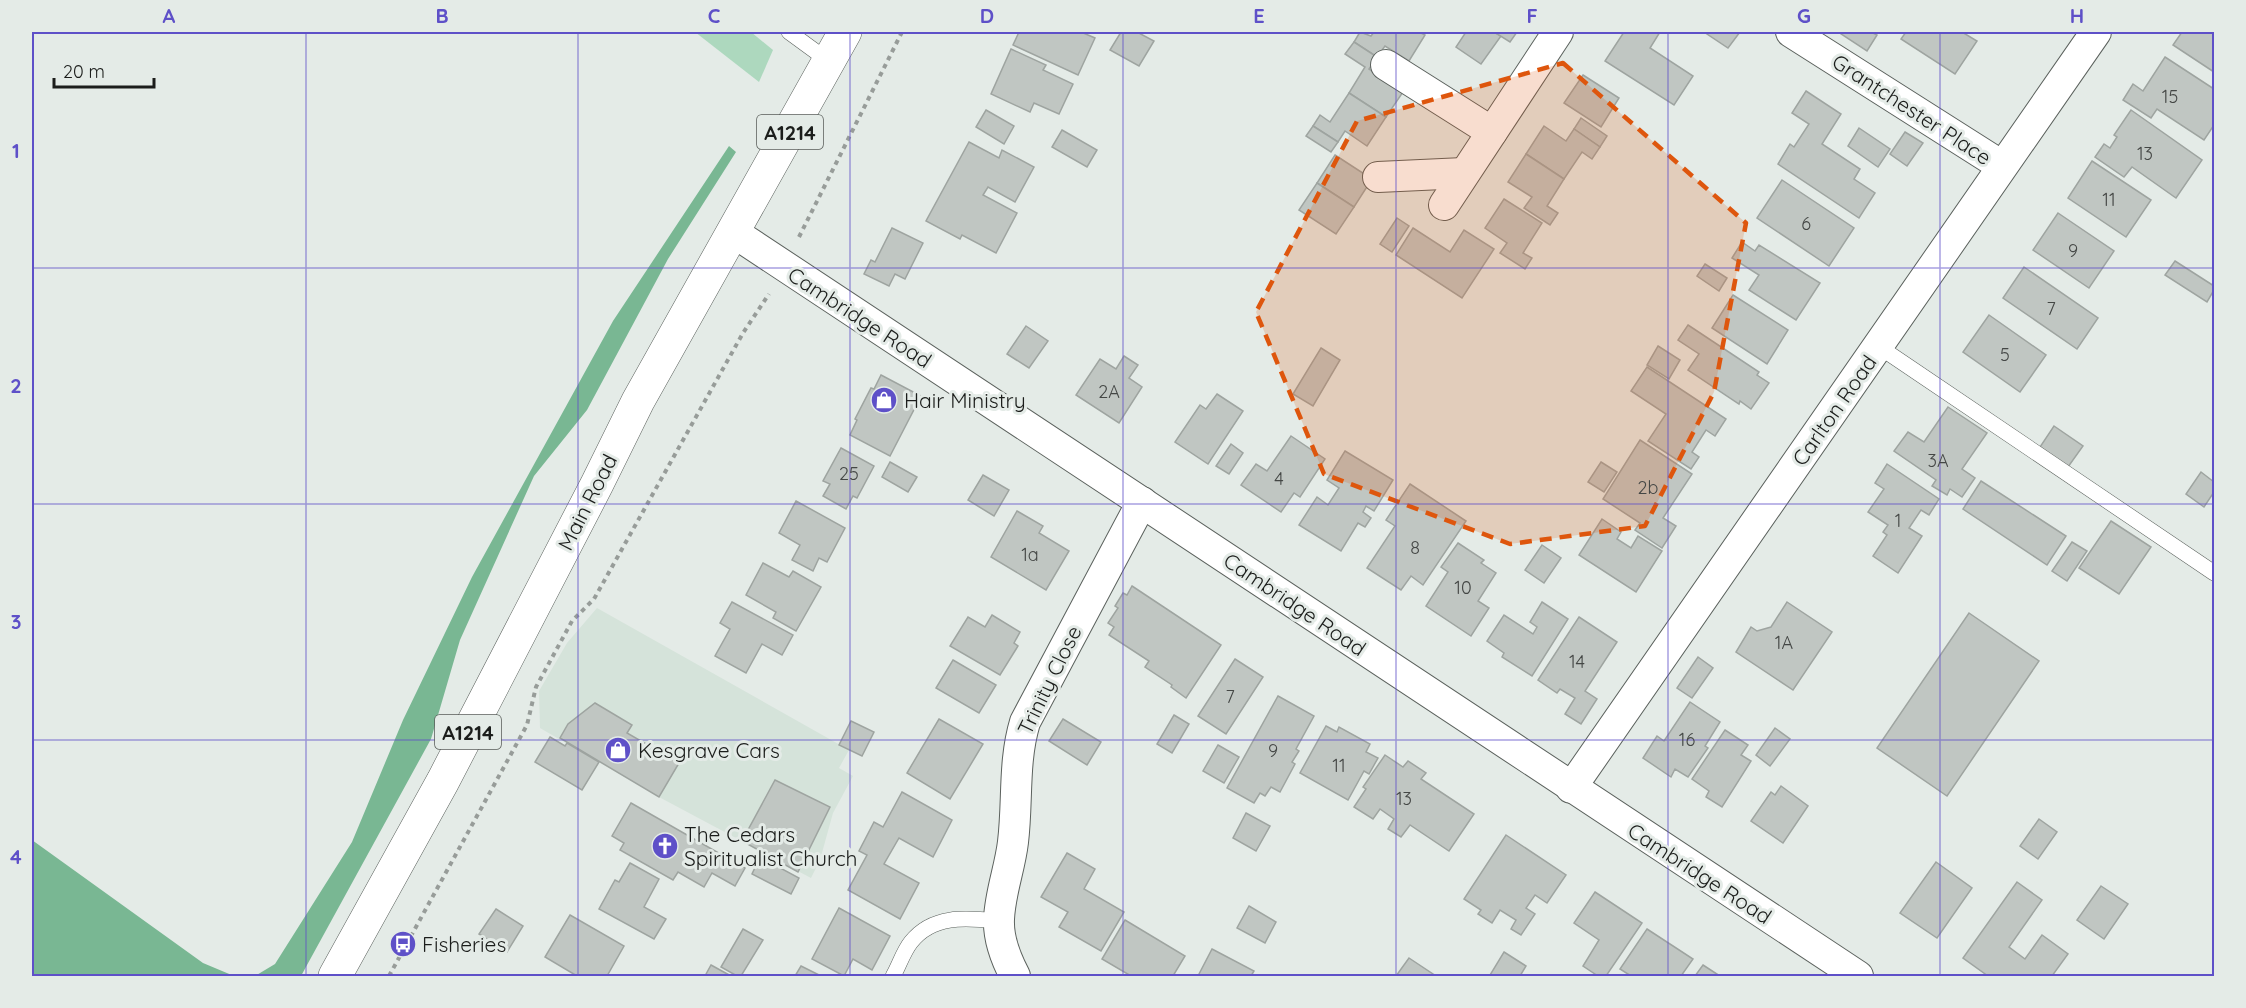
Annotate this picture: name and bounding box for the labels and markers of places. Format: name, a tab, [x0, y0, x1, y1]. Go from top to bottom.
shop icon: Hair Ministry	[869, 385, 899, 415]
place label: Hair Ministry	[904, 387, 1026, 413]
shop icon: Kesgrave Cars	[603, 735, 633, 765]
place label: Kesgrave Cars	[638, 737, 780, 763]
place label: The Cedars Spiritualist Church	[684, 821, 857, 871]
church icon: The Cedars Spiritualist Church	[650, 831, 680, 861]
bus stop icon: Fisheries	[388, 929, 418, 959]
place label: Fisheries	[422, 931, 506, 957]

